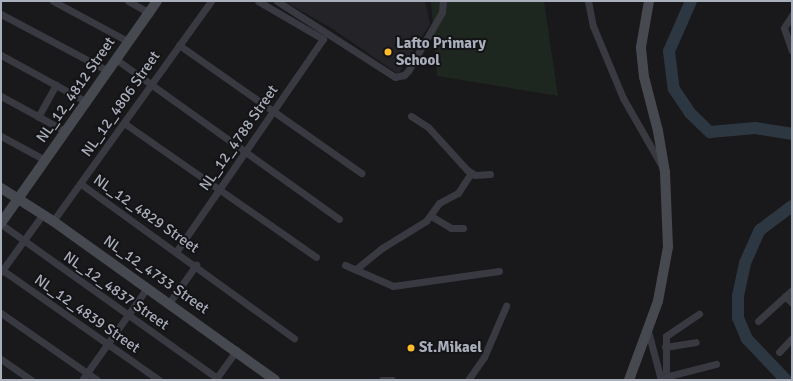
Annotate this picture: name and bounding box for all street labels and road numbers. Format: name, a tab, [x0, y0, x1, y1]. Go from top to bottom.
street label: NL_12_4812 Street	[33, 34, 119, 146]
street label: NL_12_4806 Street	[78, 48, 164, 160]
street label: NL_12_4788 Street	[196, 82, 282, 194]
street label: NL_12_4829 Street	[90, 171, 202, 257]
street label: NL_12_4733 Street	[100, 232, 212, 318]
street label: NL_12_4837 Street	[60, 248, 172, 334]
street label: NL_12_4839 Street	[31, 271, 143, 357]

